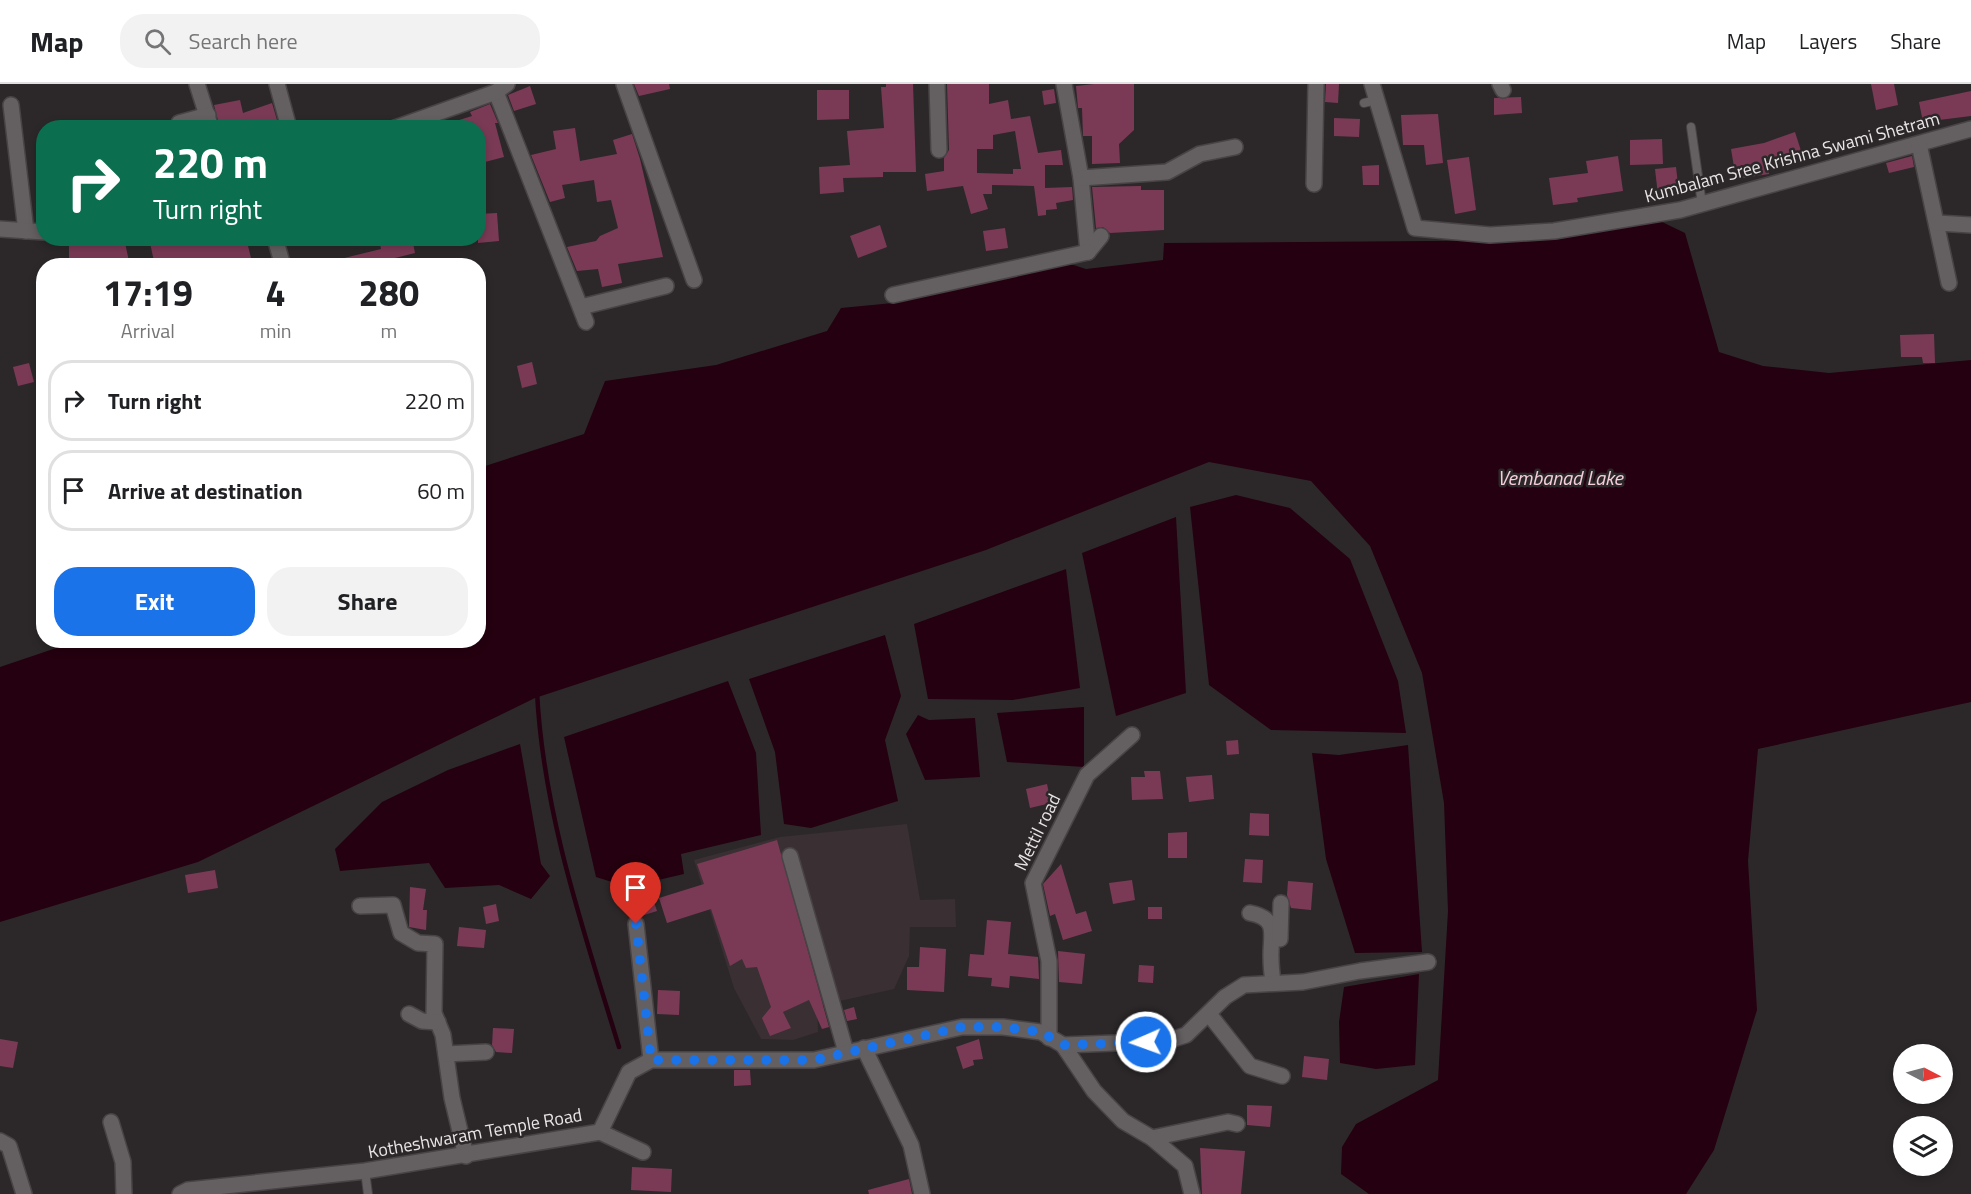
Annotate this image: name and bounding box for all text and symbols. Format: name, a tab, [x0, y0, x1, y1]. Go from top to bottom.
search box	[120, 14, 540, 68]
text: Map	[30, 20, 84, 63]
text: Search here	[189, 24, 298, 58]
icon: search	[141, 25, 174, 58]
text: Map	[1727, 25, 1766, 57]
text: Layers	[1799, 25, 1857, 57]
text: Share	[1890, 25, 1941, 57]
street label: Kumbalam Sree Krishna Swami Shetram	[1641, 105, 1943, 209]
text: 220 m	[153, 130, 268, 194]
icon: right	[54, 144, 132, 222]
text: Turn right	[153, 188, 262, 229]
text: 17:19	[103, 265, 193, 320]
text: 4	[266, 265, 286, 320]
text: 280	[359, 265, 419, 320]
text: Arrival	[121, 315, 175, 346]
text: min	[260, 315, 292, 346]
text: m	[380, 315, 397, 346]
icon: right	[57, 384, 90, 417]
text: Turn right	[108, 384, 202, 418]
text: 220 m	[405, 384, 465, 418]
water label: Vembanad Lake	[1497, 462, 1625, 493]
icon: arrive	[57, 474, 90, 507]
text: Arrive at destination	[108, 474, 303, 508]
text: 60 m	[417, 474, 465, 508]
button: Exit	[54, 567, 255, 636]
button: Share	[267, 567, 468, 636]
street label: Mettil road	[1007, 789, 1067, 875]
pin	[610, 862, 661, 924]
icon: arrive	[619, 871, 652, 904]
position arrow	[1114, 1010, 1178, 1074]
north arrow	[1893, 1044, 1953, 1104]
map controls	[1893, 1044, 1953, 1176]
street label: Kotheshwaram Temple Road	[366, 1101, 584, 1165]
button: layers	[1893, 1116, 1953, 1176]

